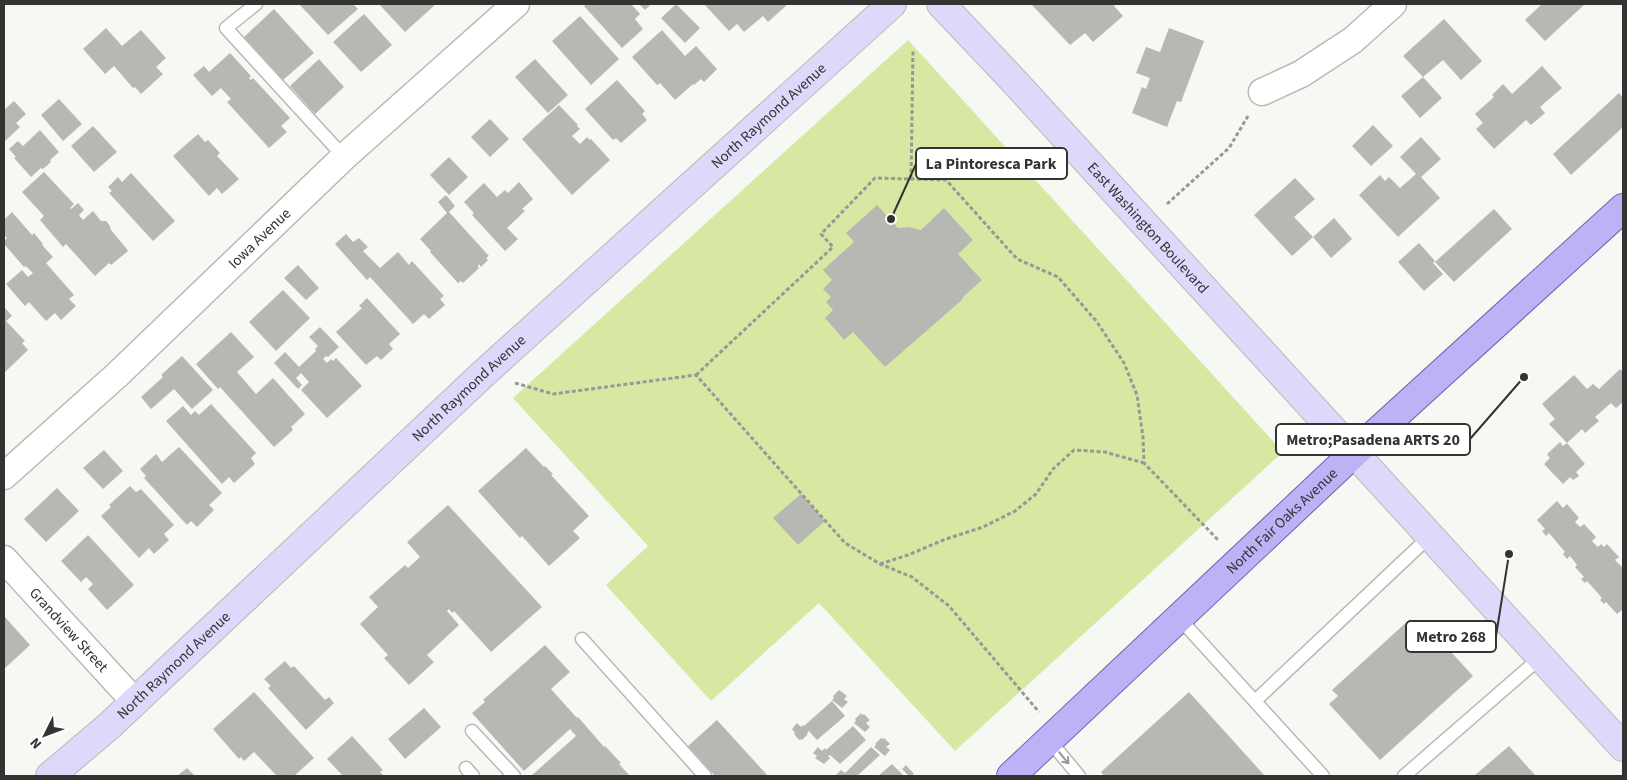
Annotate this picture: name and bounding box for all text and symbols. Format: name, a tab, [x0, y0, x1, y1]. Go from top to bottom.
street label: North Raymond Avenue	[707, 58, 831, 174]
callout: La Pintoresca Park	[916, 148, 1067, 179]
text: La Pintoresca Park	[926, 153, 1057, 175]
street label: East Washington Boulevard	[1082, 158, 1213, 298]
street label: Iowa Avenue	[224, 203, 296, 274]
street label: North Raymond Avenue	[407, 330, 531, 447]
callout: Metro;Pasadena ARTS 20	[1276, 424, 1470, 455]
text: Metro;Pasadena ARTS 20	[1286, 429, 1460, 451]
street label: North Fair Oaks Avenue	[1222, 464, 1343, 579]
street label: Grandview Street	[24, 583, 113, 677]
street label: North Raymond Avenue	[113, 607, 235, 724]
callout: Metro 268	[1406, 621, 1496, 652]
text: Metro 268	[1416, 626, 1486, 648]
north arrow	[20, 710, 70, 760]
text: N	[26, 733, 47, 753]
one-way arrow	[1059, 751, 1070, 764]

